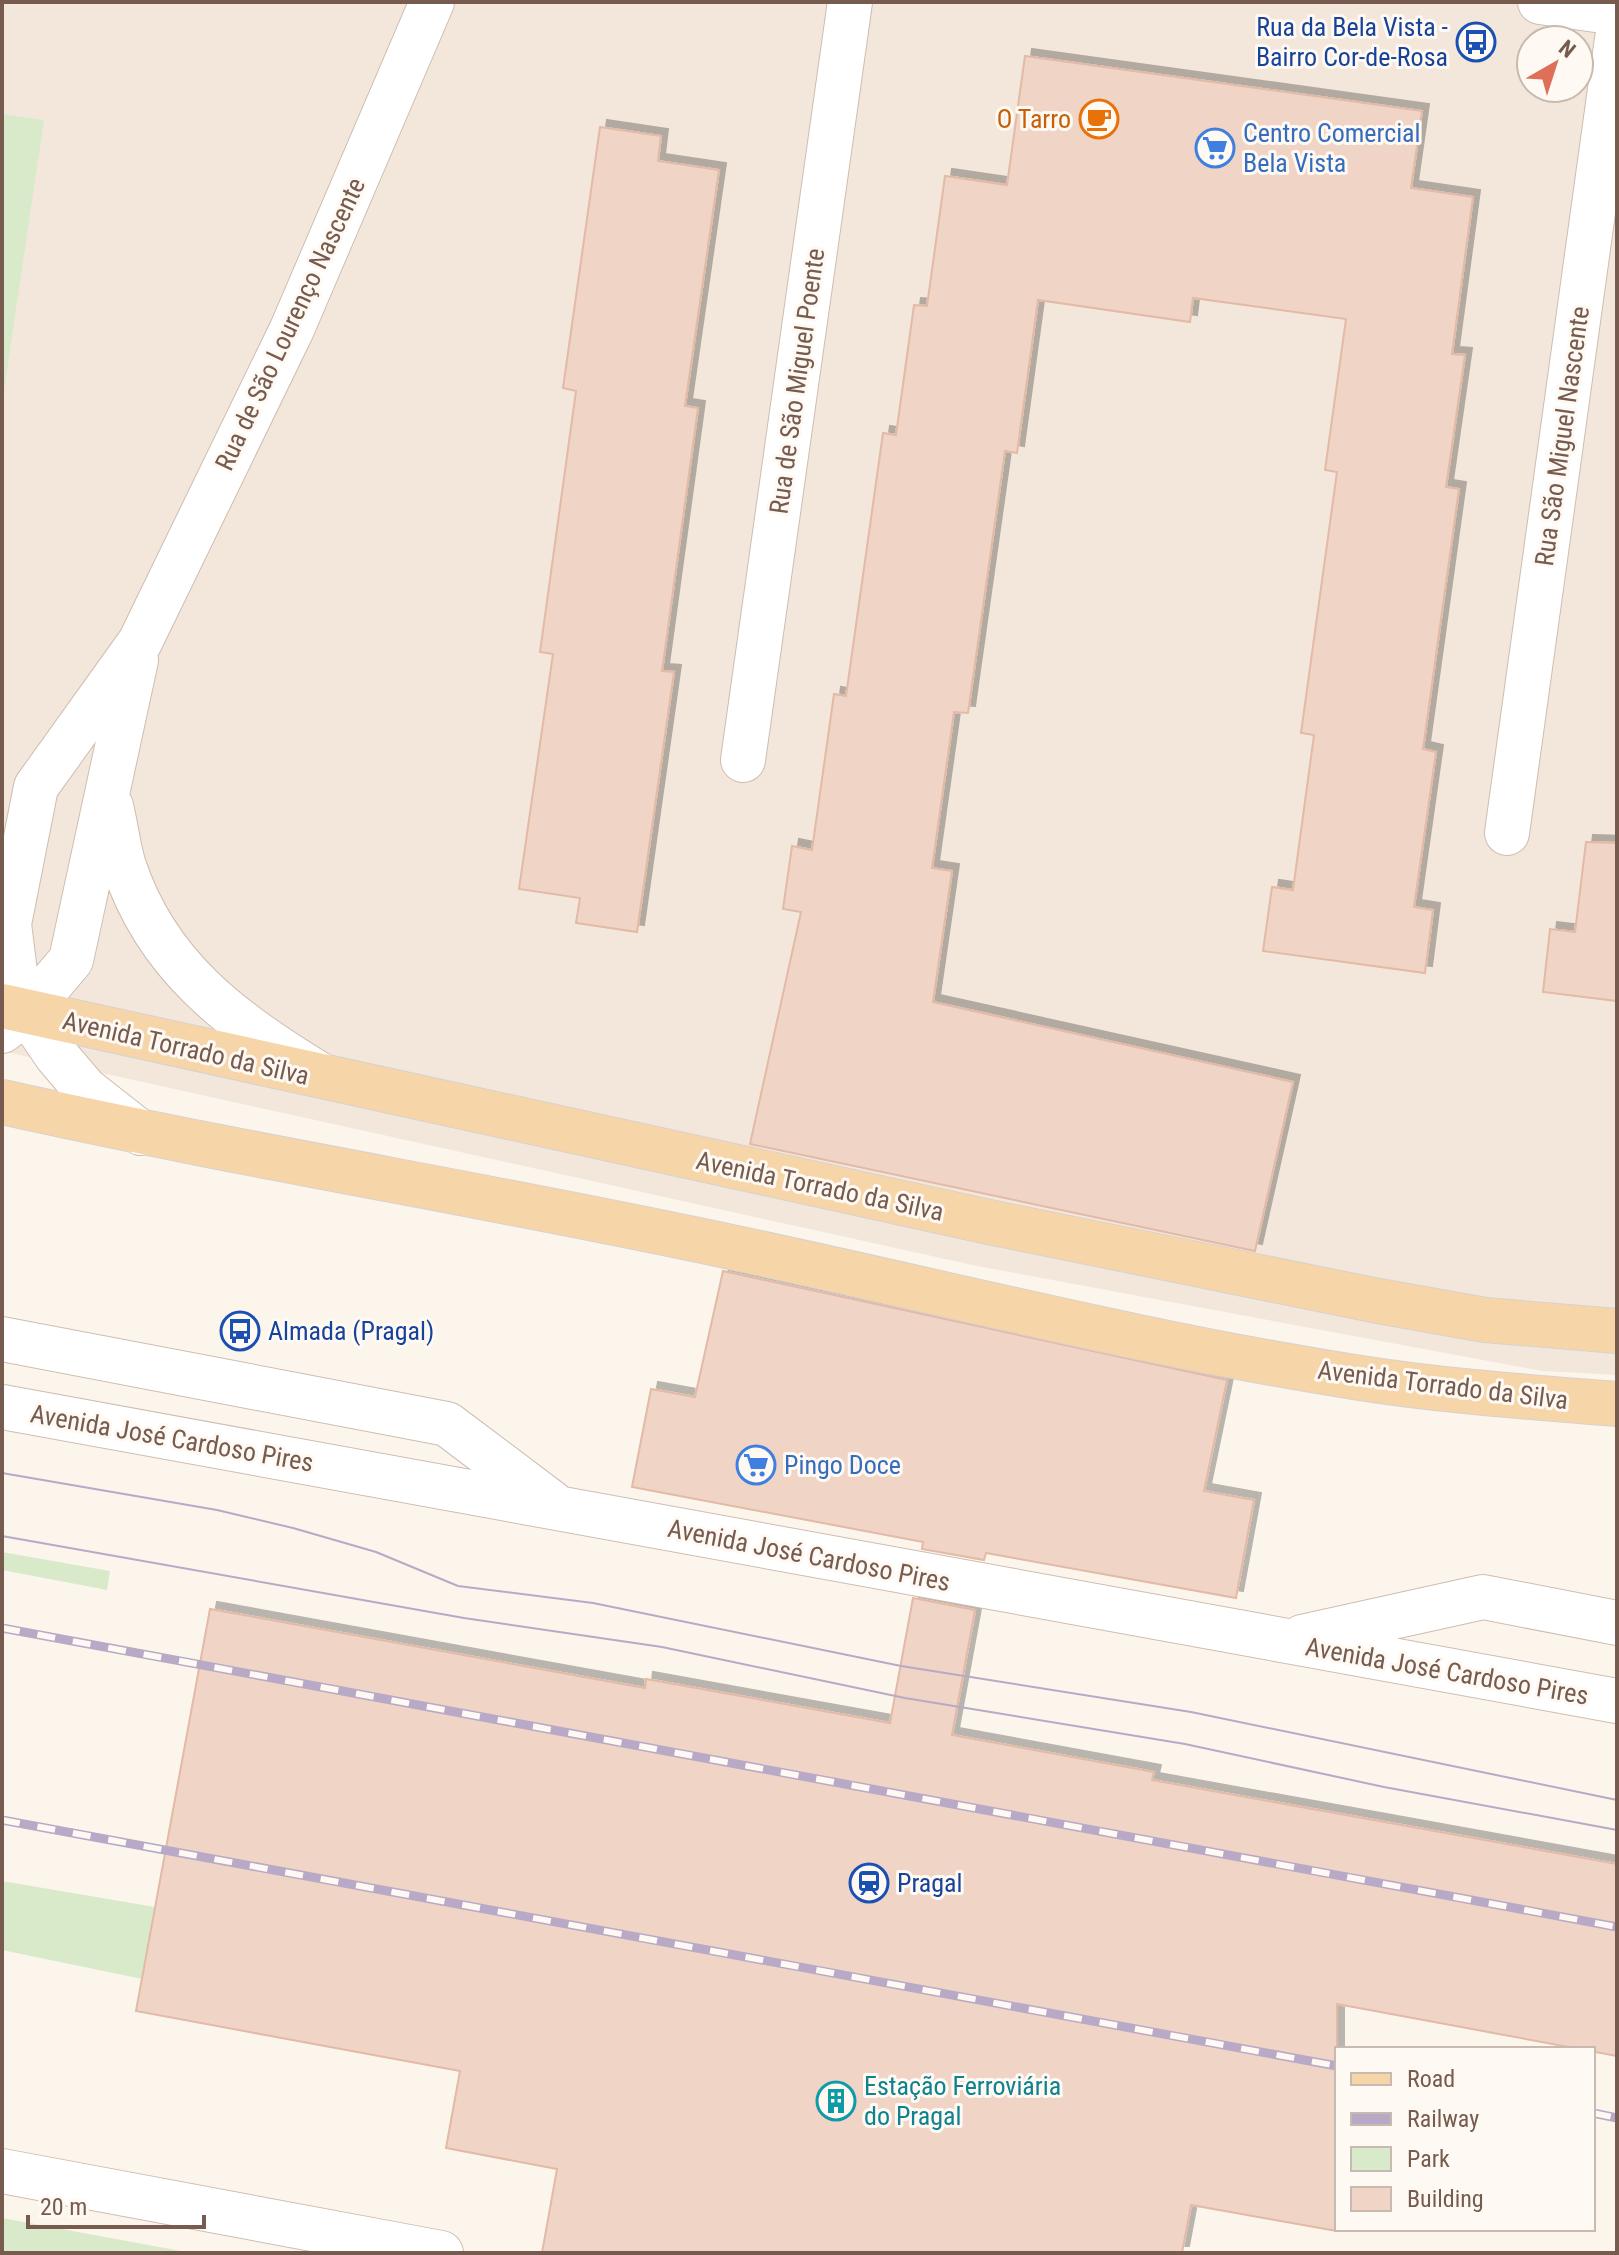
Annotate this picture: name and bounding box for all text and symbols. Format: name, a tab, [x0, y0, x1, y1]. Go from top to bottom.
place label: Rua da Bela Vista - Bairro Cor-de-Rosa	[1256, 12, 1448, 72]
bus stop icon: Rua da Bela Vista - Bairro Cor-de-Rosa	[1455, 21, 1497, 63]
north arrow	[1515, 24, 1595, 104]
text: N	[1554, 35, 1580, 63]
cafe icon: O Tarro	[1078, 98, 1120, 140]
place label: O Tarro	[997, 104, 1071, 134]
place label: Centro Comercial Bela Vista	[1243, 118, 1421, 178]
supermarket icon: Centro Comercial Bela Vista	[1194, 127, 1236, 169]
street label: Rua de São Lourenço Nascente	[209, 173, 371, 475]
street label: Rua de São Miguel Poente	[764, 246, 830, 516]
street label: Rua São Miguel Nascente	[1529, 304, 1595, 568]
street label: Avenida Torrado da Silva	[60, 1005, 312, 1091]
street label: Avenida Torrado da Silva	[694, 1145, 946, 1227]
bus stop icon: Almada (Pragal)	[219, 1310, 261, 1352]
place label: Almada (Pragal)	[268, 1316, 434, 1346]
street label: Avenida Torrado da Silva	[1316, 1355, 1570, 1415]
street label: Avenida José Cardoso Pires	[28, 1398, 316, 1478]
supermarket icon: Pingo Doce	[735, 1444, 777, 1486]
place label: Pingo Doce	[784, 1450, 901, 1480]
street label: Avenida José Cardoso Pires	[665, 1513, 953, 1597]
street label: Avenida José Cardoso Pires	[1303, 1631, 1591, 1711]
station icon: Pragal	[848, 1862, 890, 1904]
place label: Pragal	[897, 1868, 963, 1898]
legend	[1335, 2047, 1595, 2231]
text: Road	[1407, 2065, 1455, 2093]
place label: Estação Ferroviária do Pragal	[864, 2071, 1061, 2131]
building icon: Estação Ferroviária do Pragal	[815, 2080, 857, 2122]
text: Railway	[1407, 2105, 1479, 2133]
text: Park	[1407, 2145, 1450, 2173]
scale bar	[28, 2179, 204, 2229]
text: Building	[1407, 2185, 1484, 2213]
text: 20 m	[40, 2193, 87, 2221]

